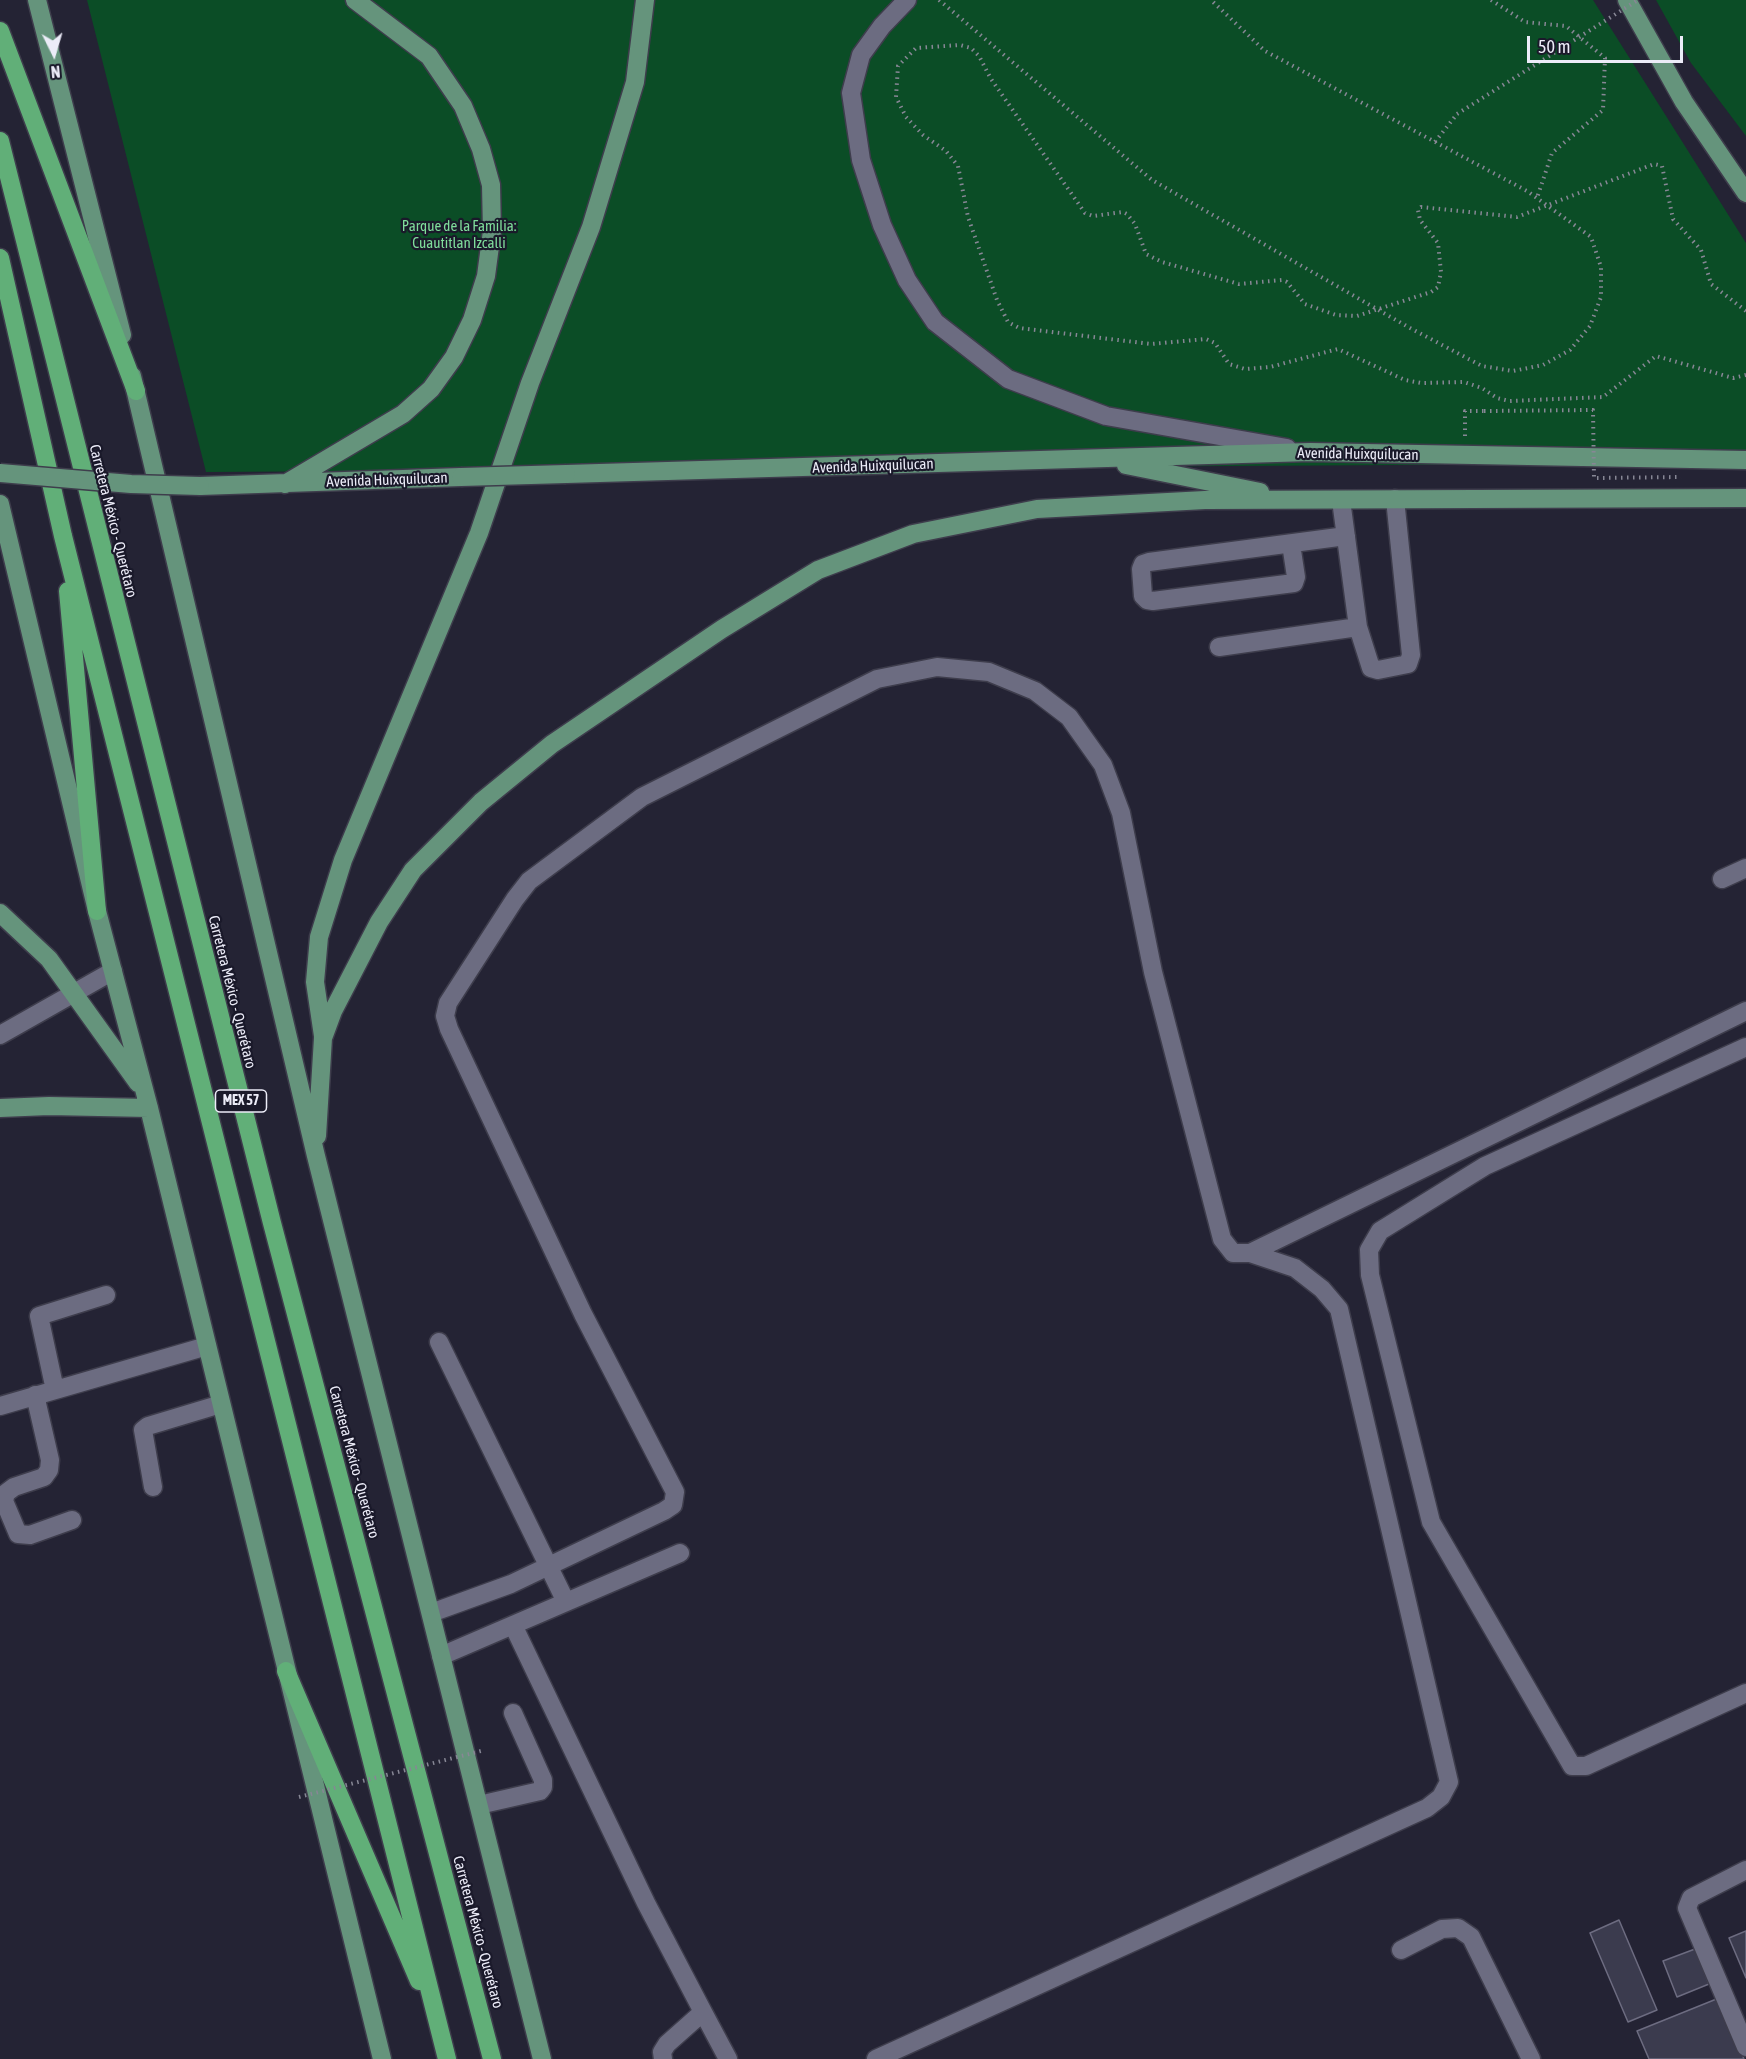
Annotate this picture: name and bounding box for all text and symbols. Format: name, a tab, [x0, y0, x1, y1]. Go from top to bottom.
north arrow	[24, 24, 84, 84]
scale bar	[1530, 24, 1686, 62]
text: 50 m	[1538, 36, 1570, 57]
text: N	[50, 63, 61, 81]
park label: Parque de la Familia: Cuautitlan Izcalli	[402, 217, 516, 252]
street label: Carretera México - Querétaro	[85, 443, 141, 599]
street label: Avenida Huixquilucan	[1297, 444, 1419, 464]
street label: Avenida Huixquilucan	[812, 455, 934, 477]
street label: Avenida Huixquilucan	[326, 469, 448, 491]
street label: Carretera México - Querétaro	[204, 914, 260, 1070]
road number: MEX 57	[216, 1090, 266, 1112]
street label: Carretera México - Querétaro	[325, 1384, 383, 1540]
street label: Carretera México - Querétaro	[449, 1854, 507, 2010]

